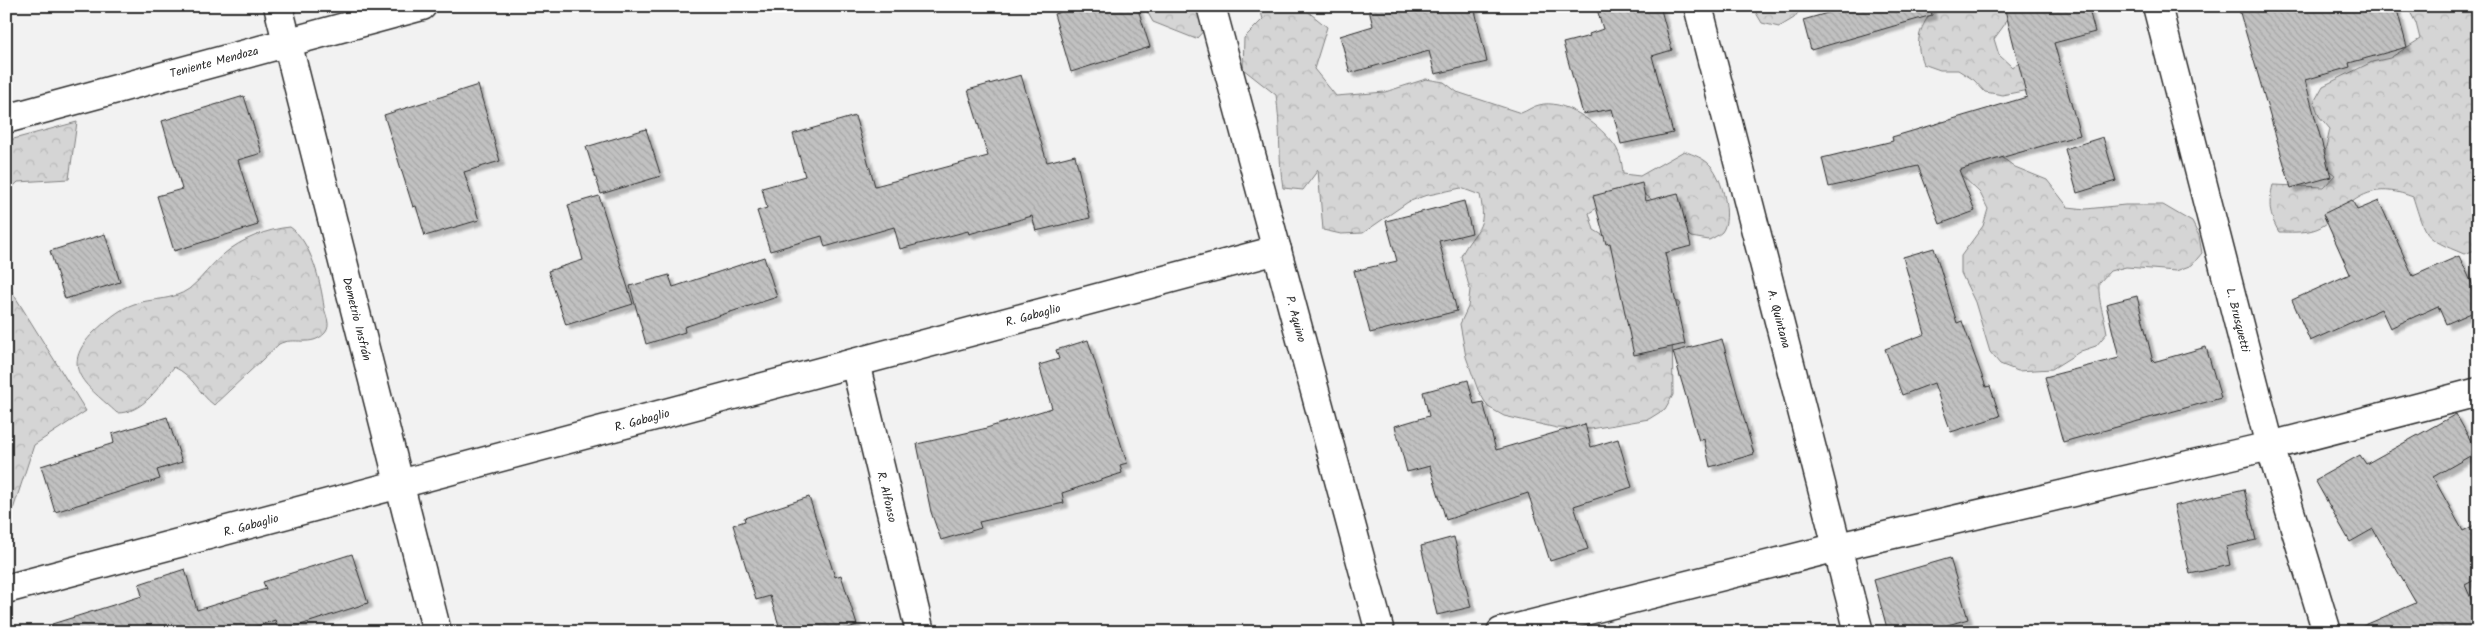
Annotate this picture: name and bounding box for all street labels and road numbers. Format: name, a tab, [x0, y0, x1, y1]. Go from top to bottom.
street label: Teniente Mendoza	[168, 41, 261, 83]
street label: Demetrio Insfrán	[337, 275, 376, 363]
street label: L. Brusquetti	[2220, 286, 2255, 355]
street label: A. Quintana	[1762, 288, 1796, 351]
street label: P. Aquino	[1280, 294, 1311, 345]
street label: R. Gabaglio	[1003, 299, 1063, 332]
street label: R. Gabaglio	[612, 404, 672, 437]
street label: R. Alfonso	[871, 470, 902, 524]
street label: R. Gabaglio	[221, 509, 281, 542]

